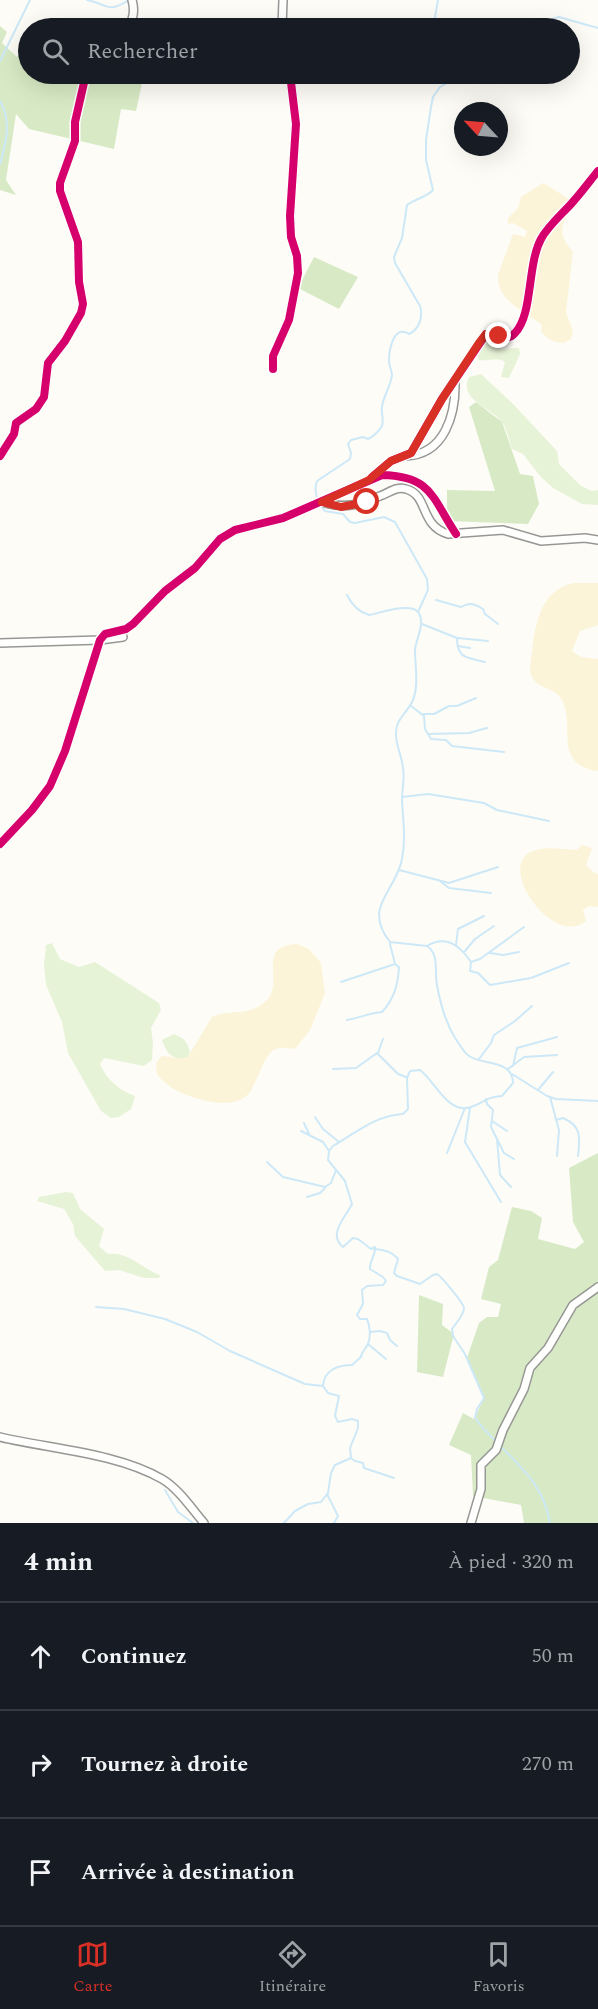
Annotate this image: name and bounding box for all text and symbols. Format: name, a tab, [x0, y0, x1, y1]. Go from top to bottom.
search box	[18, 18, 580, 84]
icon: search	[39, 35, 72, 68]
text: Rechercher	[87, 35, 198, 68]
north arrow	[454, 102, 508, 156]
route end	[485, 322, 511, 348]
route start	[353, 488, 379, 514]
text: 4 min	[24, 1542, 93, 1582]
text: À pied · 320 m	[448, 1547, 574, 1577]
icon: ahead	[24, 1640, 57, 1673]
text: Continuez	[81, 1640, 187, 1673]
text: 50 m	[532, 1641, 574, 1671]
icon: right	[24, 1748, 57, 1781]
text: Tournez à droite	[81, 1748, 248, 1781]
text: 270 m	[522, 1749, 574, 1779]
icon: arrive	[24, 1856, 57, 1889]
text: Arrivée à destination	[81, 1856, 295, 1889]
tab: Carte	[73, 1938, 112, 1998]
tab: Itinéraire	[259, 1938, 326, 1998]
tab: Favoris	[473, 1938, 525, 1998]

